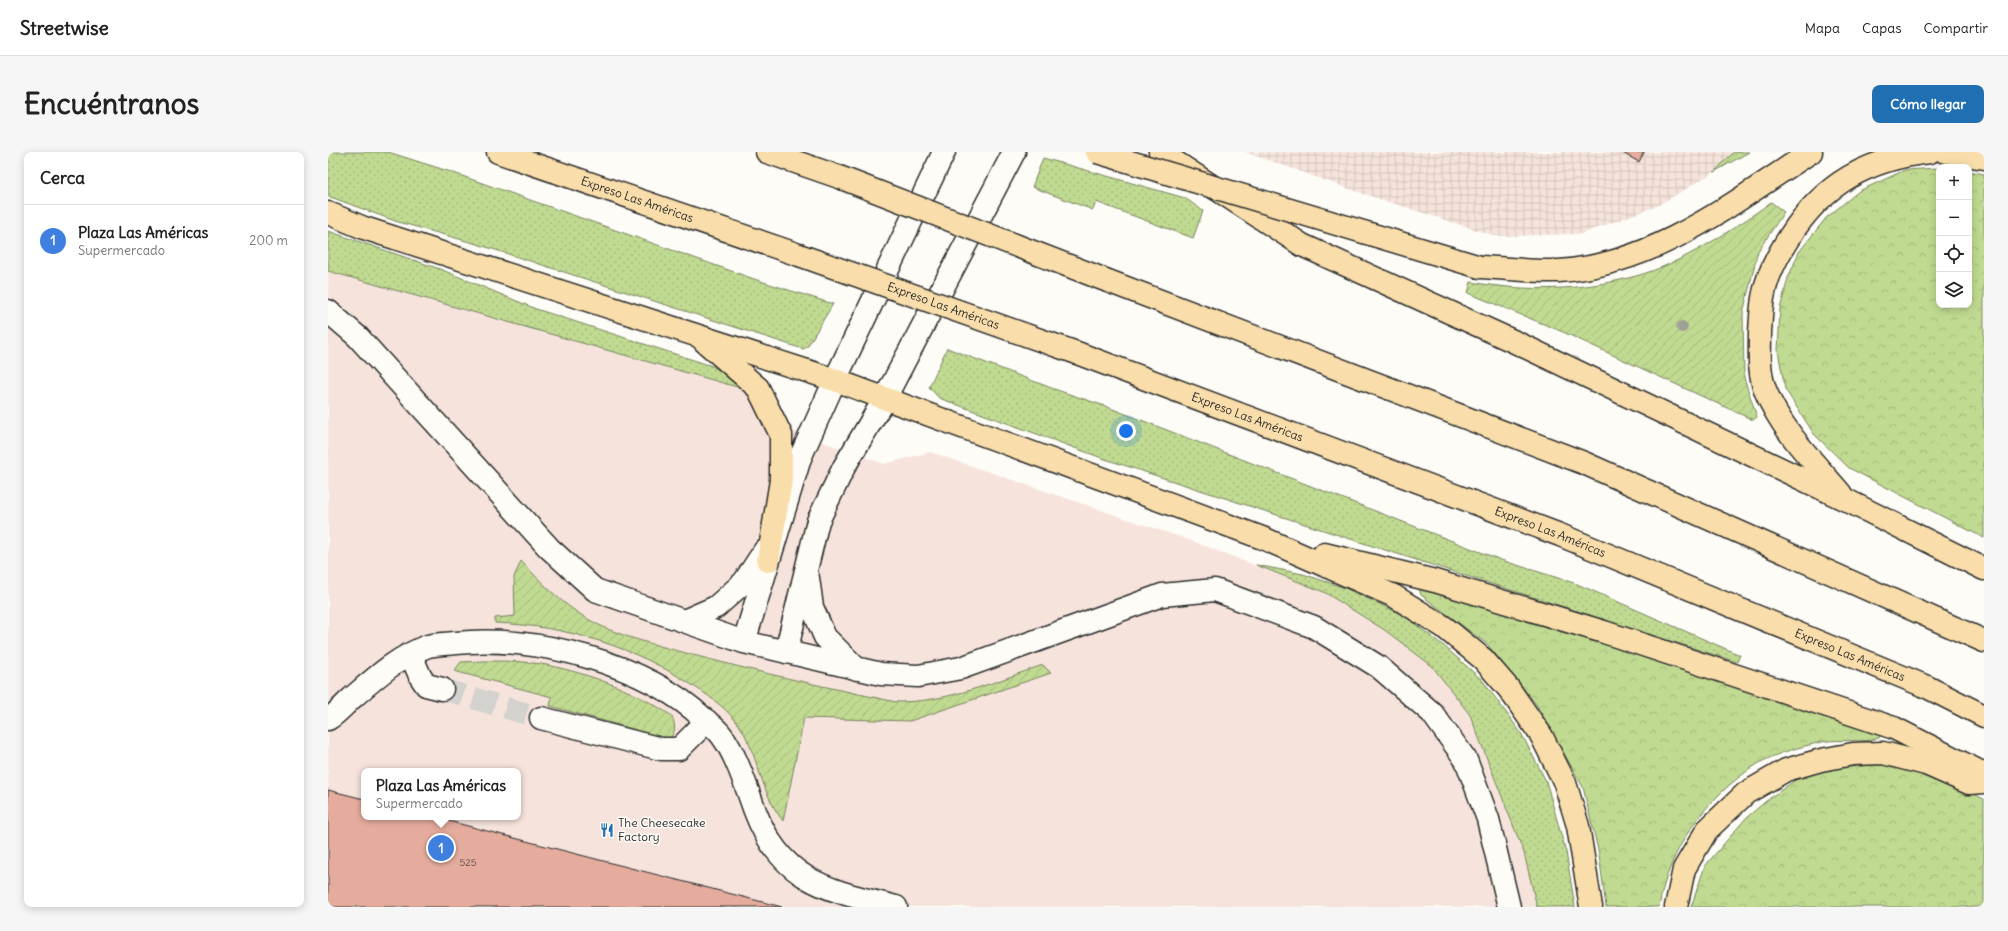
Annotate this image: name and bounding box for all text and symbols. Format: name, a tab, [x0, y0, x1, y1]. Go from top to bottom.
text: Streetwise	[20, 16, 109, 40]
text: Mapa	[1805, 19, 1840, 37]
text: Capas	[1862, 19, 1902, 37]
text: Compartir	[1924, 19, 1988, 37]
button: Cómo llegar	[1872, 85, 1984, 123]
text: Encuéntranos	[24, 86, 199, 122]
map controls	[1936, 164, 1972, 308]
button: +	[1936, 164, 1972, 200]
text: Cerca	[40, 167, 85, 189]
street label: Expreso Las Américas	[579, 173, 696, 225]
button: −	[1936, 200, 1972, 236]
text: Plaza Las Américas	[78, 223, 208, 242]
text: 1	[50, 232, 56, 249]
text: 200 m	[249, 232, 288, 249]
button: locate	[1936, 236, 1972, 272]
text: Supermercado	[78, 242, 165, 259]
button: layers	[1936, 272, 1972, 308]
street label: Expreso Las Américas	[885, 279, 1002, 332]
street label: Expreso Las Américas	[1190, 389, 1305, 445]
your location	[1116, 421, 1136, 441]
street label: Expreso Las Américas	[1493, 503, 1608, 560]
street label: Expreso Las Américas	[1793, 625, 1908, 684]
popup	[361, 768, 521, 820]
text: Plaza Las Américas	[376, 776, 506, 795]
text: Supermercado	[376, 795, 463, 812]
place label: The Cheesecake Factory	[618, 815, 706, 844]
restaurant icon: The Cheesecake Factory	[599, 822, 615, 838]
pin: 1	[428, 833, 454, 863]
house number: 525	[460, 856, 477, 869]

